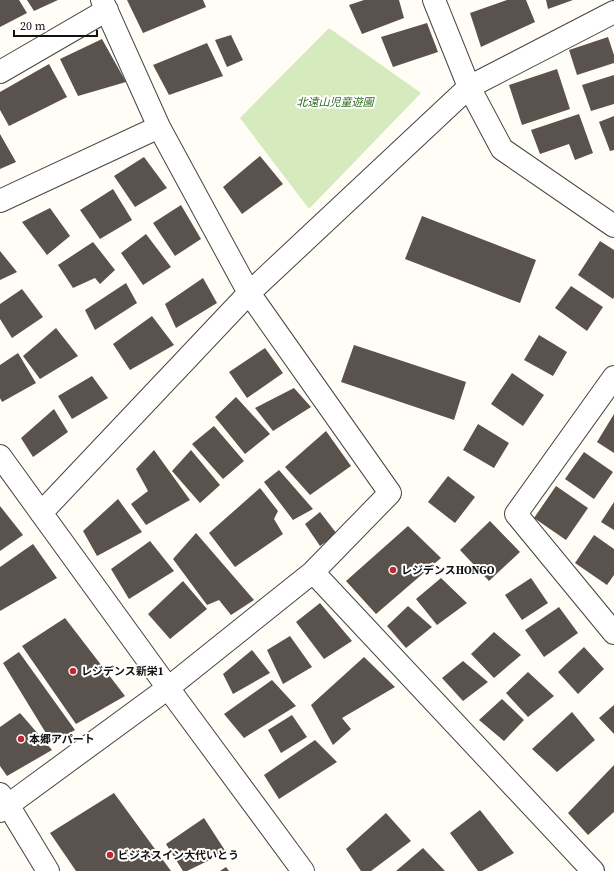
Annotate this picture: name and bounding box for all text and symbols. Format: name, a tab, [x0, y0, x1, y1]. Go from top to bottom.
scale bar	[14, 12, 97, 38]
text: 20 m	[20, 18, 46, 34]
park label: 北遠山児童遊園	[297, 95, 375, 110]
place label: レジデンスHONGO	[401, 563, 495, 578]
marker: レジデンスHONGO	[388, 565, 398, 575]
place label: レジデンス新栄1	[81, 664, 164, 679]
marker: レジデンス新栄1	[68, 666, 78, 676]
place label: 本郷アパート	[29, 732, 95, 747]
marker: 本郷アパート	[16, 734, 26, 744]
place label: ビジネスイン大代いとう	[118, 848, 239, 863]
marker: ビジネスイン大代いとう	[105, 850, 115, 860]

